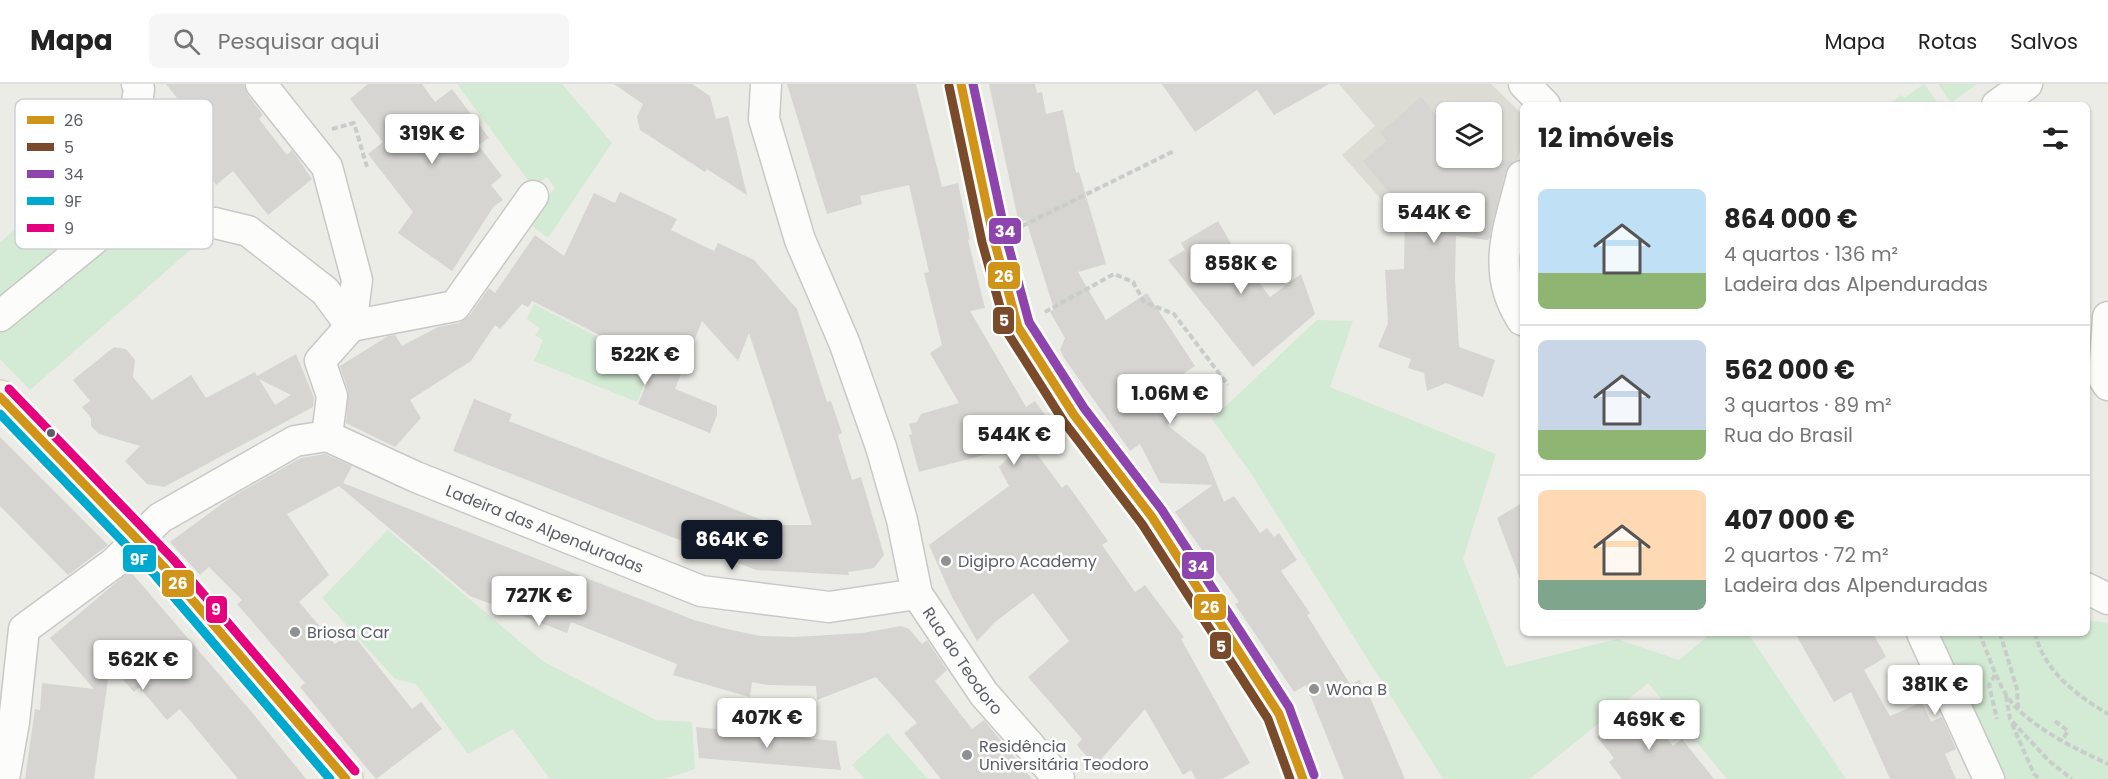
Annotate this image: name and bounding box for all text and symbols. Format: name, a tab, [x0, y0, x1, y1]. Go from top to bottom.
search box	[149, 14, 569, 68]
text: Mapa	[30, 21, 113, 60]
icon: search	[170, 25, 203, 58]
text: Pesquisar aqui	[218, 26, 380, 57]
text: Mapa	[1824, 27, 1885, 56]
text: Rotas	[1918, 27, 1977, 56]
text: Salvos	[2010, 27, 2078, 56]
legend	[15, 99, 213, 249]
map controls	[1436, 102, 1502, 168]
button: layers	[1436, 102, 1502, 168]
text: 26	[64, 109, 83, 132]
pin: 319K €	[383, 114, 481, 165]
text: 319K €	[399, 119, 465, 147]
text: 12 imóveis	[1538, 120, 1674, 156]
icon: filters	[2039, 122, 2072, 155]
text: 5	[64, 136, 74, 159]
text: 34	[64, 163, 84, 186]
text: 9F	[64, 190, 82, 213]
pin: 544K €	[1385, 193, 1483, 244]
text: 544K €	[1397, 198, 1471, 226]
text: 864 000 €	[1724, 201, 1858, 237]
icon: home	[1586, 213, 1658, 285]
text: 9	[64, 217, 74, 240]
line badge: 34	[988, 217, 1022, 245]
text: 34	[995, 220, 1015, 243]
text: 4 quartos · 136 m²	[1724, 240, 1898, 268]
pin: 858K €	[1192, 244, 1290, 295]
text: 858K €	[1204, 249, 1278, 277]
line badge: 26	[987, 261, 1021, 290]
text: 26	[994, 265, 1014, 288]
text: Ladeira das Alpenduradas	[1724, 270, 1988, 298]
line badge: 5	[992, 306, 1015, 335]
text: 5	[999, 309, 1009, 332]
pin: 522K €	[596, 335, 694, 386]
text: 522K €	[610, 340, 680, 368]
text: 562 000 €	[1724, 352, 1855, 388]
icon: home	[1586, 364, 1658, 436]
pin: 1.06M €	[1115, 374, 1225, 425]
text: 1.06M €	[1131, 379, 1209, 407]
text: 3 quartos · 89 m²	[1724, 391, 1892, 419]
pin: 544K €	[965, 415, 1063, 466]
text: 544K €	[977, 420, 1051, 448]
text: Rua do Brasil	[1724, 421, 1853, 449]
unlabelled marker	[45, 427, 57, 439]
street label: Ladeira das Alpenduradas	[442, 479, 647, 579]
text: 407 000 €	[1724, 502, 1855, 538]
icon: home	[1586, 514, 1658, 586]
pin: 864K €	[683, 520, 781, 571]
text: 864K €	[695, 525, 769, 553]
text: 2 quartos · 72 m²	[1724, 541, 1889, 569]
line badge: 9F	[122, 544, 157, 573]
text: 9F	[130, 548, 149, 571]
place label: Digipro Academy	[958, 550, 1097, 573]
line badge: 34	[1181, 551, 1215, 580]
marker: Digipro Academy	[939, 554, 953, 568]
text: 34	[1188, 555, 1208, 578]
line badge: 26	[161, 569, 195, 598]
text: Ladeira das Alpenduradas	[1724, 571, 1988, 599]
text: 26	[168, 572, 188, 595]
pin: 727K €	[490, 576, 588, 627]
text: 727K €	[506, 581, 572, 609]
line badge: 26	[1193, 593, 1227, 621]
line badge: 9	[205, 595, 228, 624]
text: 26	[1200, 596, 1220, 619]
text: 9	[211, 598, 221, 621]
street label: Rua do Teodoro	[917, 603, 1008, 720]
place label: Briosa Car	[307, 621, 390, 644]
marker: Briosa Car	[288, 625, 302, 639]
line badge: 5	[1209, 631, 1232, 660]
text: 5	[1216, 635, 1226, 658]
pin: 562K €	[94, 640, 192, 691]
text: 562K €	[107, 645, 179, 673]
pin: 381K €	[1886, 665, 1984, 716]
text: 381K €	[1902, 670, 1968, 698]
place label: Wona B	[1326, 678, 1387, 701]
marker: Wona B	[1307, 682, 1321, 696]
pin: 407K €	[718, 698, 816, 749]
pin: 469K €	[1600, 700, 1698, 751]
text: 407K €	[731, 703, 803, 731]
text: 469K €	[1613, 705, 1685, 733]
place label: Residência Universitária Teodoro	[979, 735, 1149, 776]
marker: Residência Universitária Teodoro	[960, 748, 974, 762]

